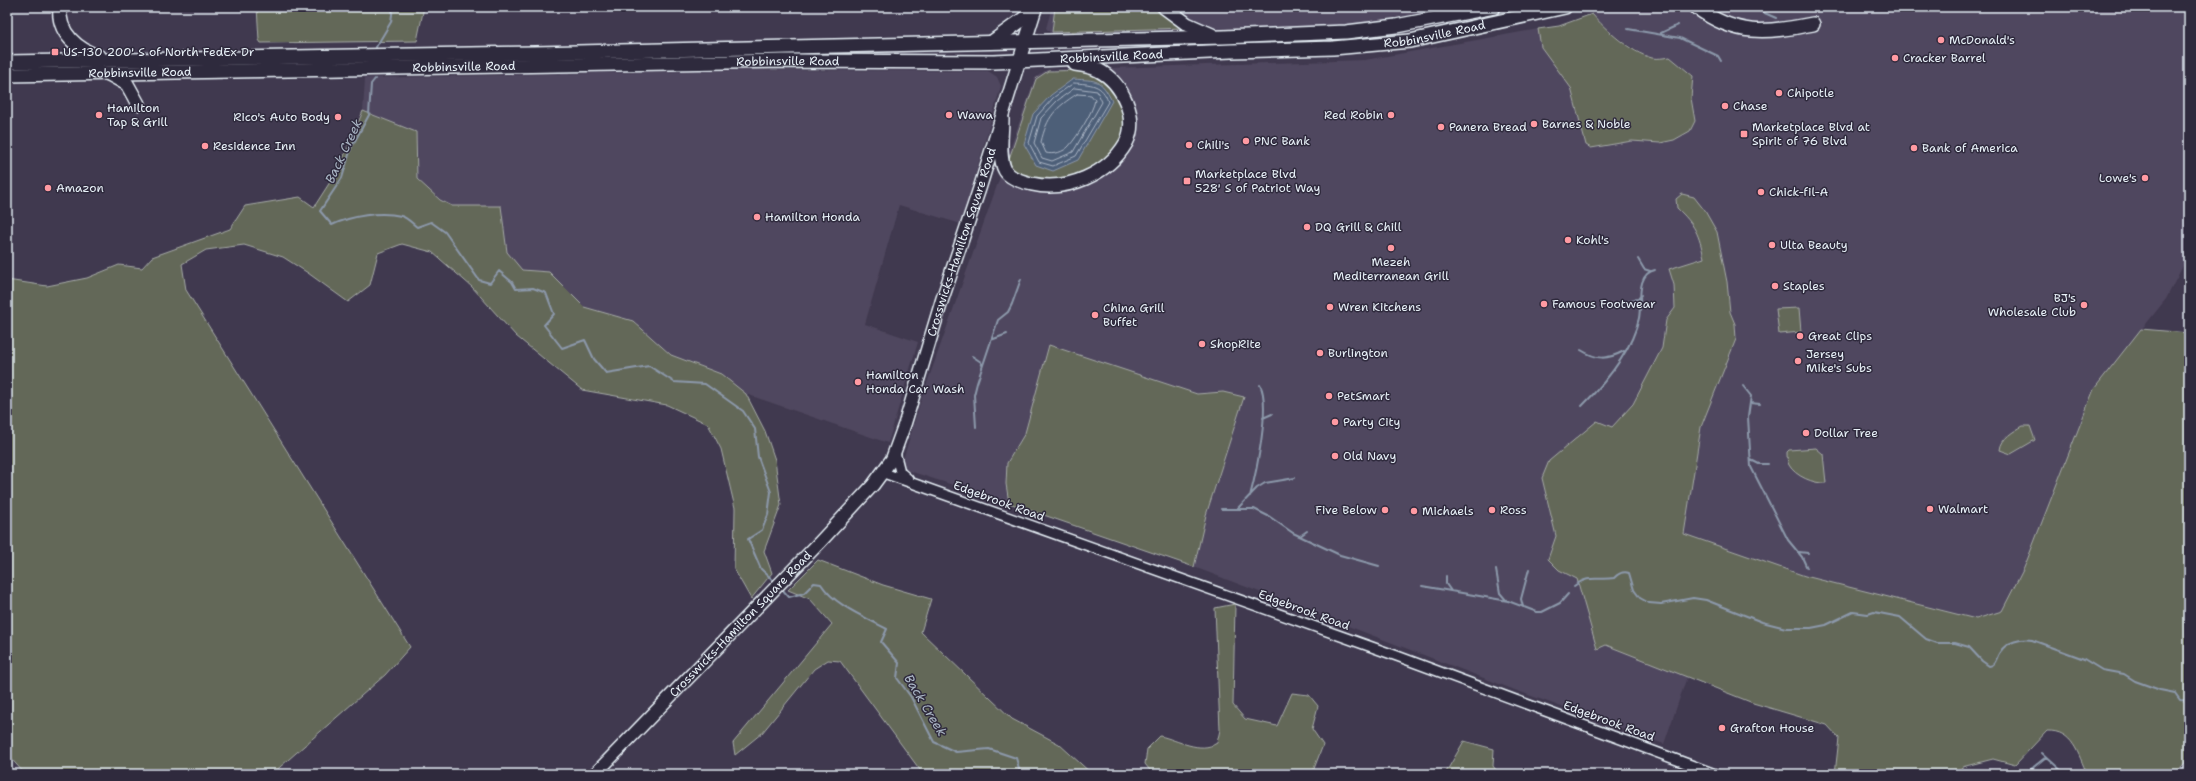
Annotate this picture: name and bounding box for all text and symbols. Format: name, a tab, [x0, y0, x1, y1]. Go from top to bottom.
street label: Robbinsville Road	[1383, 17, 1487, 51]
place label: McDonald's	[1949, 32, 2015, 48]
marker: McDonald's	[1936, 35, 1946, 45]
place label: US-130 200' S of North FedEx Dr	[63, 44, 255, 60]
street label: Robbinsville Road	[1060, 46, 1164, 67]
marker: US-130 200' S of North FedEx Dr	[50, 47, 60, 57]
place label: Cracker Barrel	[1903, 50, 1986, 66]
street label: Robbinsville Road	[736, 53, 840, 70]
marker: Cracker Barrel	[1890, 53, 1900, 63]
street label: Robbinsville Road	[412, 58, 516, 76]
street label: Robbinsville Road	[88, 64, 192, 82]
place label: Chipotle	[1787, 85, 1834, 101]
marker: Chipotle	[1774, 88, 1784, 98]
place label: Chase	[1733, 98, 1768, 114]
place label: Hamilton Tap & Grill	[107, 100, 168, 130]
marker: Chase	[1720, 101, 1730, 111]
place label: Wawa	[957, 107, 993, 123]
place label: Red Robin	[1324, 107, 1383, 123]
place label: Rico's Auto Body	[233, 109, 330, 125]
marker: Hamilton Tap & Grill	[94, 110, 104, 120]
marker: Wawa	[944, 110, 954, 120]
marker: Red Robin	[1386, 110, 1396, 120]
marker: Rico's Auto Body	[333, 112, 343, 122]
water label: Back Creek	[321, 116, 366, 186]
place label: Barnes & Noble	[1542, 116, 1631, 132]
place label: Panera Bread	[1449, 119, 1527, 135]
marker: Barnes & Noble	[1529, 119, 1539, 129]
place label: Marketplace Blvd at Spirit of 76 Blvd	[1752, 119, 1870, 149]
marker: Panera Bread	[1436, 122, 1446, 132]
marker: Marketplace Blvd at Spirit of 76 Blvd	[1739, 129, 1749, 139]
place label: PNC Bank	[1254, 133, 1310, 149]
marker: PNC Bank	[1241, 136, 1251, 146]
place label: Chili's	[1197, 137, 1230, 153]
place label: Residence Inn	[213, 138, 296, 154]
marker: Chili's	[1184, 140, 1194, 150]
place label: Bank of America	[1922, 140, 2018, 156]
marker: Residence Inn	[200, 141, 210, 151]
marker: Bank of America	[1909, 143, 1919, 153]
street label: Crosswicks-Hamilton Square Road	[923, 145, 1000, 338]
place label: Marketplace Blvd 528' S of Patriot Way	[1195, 166, 1320, 196]
place label: Lowe's	[2099, 170, 2137, 186]
marker: Lowe's	[2140, 173, 2150, 183]
marker: Marketplace Blvd 528' S of Patriot Way	[1182, 176, 1192, 186]
place label: Amazon	[56, 180, 104, 196]
marker: Amazon	[43, 183, 53, 193]
place label: Chick-fil-A	[1769, 184, 1829, 200]
marker: Chick-fil-A	[1756, 187, 1766, 197]
place label: Hamilton Honda	[765, 209, 861, 225]
marker: Hamilton Honda	[752, 212, 762, 222]
place label: DQ Grill & Chill	[1315, 219, 1402, 235]
marker: DQ Grill & Chill	[1302, 222, 1312, 232]
place label: Kohl's	[1576, 232, 1609, 248]
marker: Kohl's	[1563, 235, 1573, 245]
place label: Ulta Beauty	[1780, 237, 1848, 253]
marker: Ulta Beauty	[1767, 240, 1777, 250]
marker: Mezeh Mediterranean Grill	[1386, 243, 1396, 253]
place label: Mezeh Mediterranean Grill	[1333, 254, 1449, 284]
place label: Staples	[1783, 278, 1825, 294]
marker: Staples	[1770, 281, 1780, 291]
place label: BJ's Wholesale Club	[1988, 290, 2076, 320]
place label: Famous Footwear	[1552, 296, 1656, 312]
place label: Wren Kitchens	[1338, 299, 1421, 315]
marker: Famous Footwear	[1539, 299, 1549, 309]
place label: China Grill Buffet	[1103, 300, 1165, 330]
marker: BJ's Wholesale Club	[2079, 300, 2089, 310]
marker: Wren Kitchens	[1325, 302, 1335, 312]
marker: China Grill Buffet	[1090, 310, 1100, 320]
place label: Great Clips	[1808, 328, 1872, 344]
marker: Great Clips	[1795, 331, 1805, 341]
place label: ShopRite	[1210, 336, 1261, 352]
marker: ShopRite	[1197, 339, 1207, 349]
place label: Burlington	[1328, 345, 1388, 361]
place label: Jersey Mike's Subs	[1806, 346, 1872, 376]
marker: Burlington	[1315, 348, 1325, 358]
marker: Jersey Mike's Subs	[1793, 356, 1803, 366]
place label: Hamilton Honda Car Wash	[866, 367, 964, 397]
marker: Hamilton Honda Car Wash	[853, 377, 863, 387]
place label: PetSmart	[1337, 388, 1390, 404]
marker: PetSmart	[1324, 391, 1334, 401]
place label: Party City	[1343, 414, 1401, 430]
marker: Party City	[1330, 417, 1340, 427]
place label: Dollar Tree	[1814, 425, 1878, 441]
marker: Dollar Tree	[1801, 428, 1811, 438]
place label: Old Navy	[1343, 448, 1396, 464]
marker: Old Navy	[1330, 451, 1340, 461]
street label: Edgebrook Road	[951, 477, 1047, 525]
place label: Walmart	[1938, 501, 1988, 517]
place label: Five Below	[1315, 502, 1378, 518]
place label: Ross	[1500, 502, 1527, 518]
place label: Michaels	[1422, 503, 1474, 519]
marker: Walmart	[1925, 504, 1935, 514]
marker: Five Below	[1380, 505, 1390, 515]
marker: Ross	[1487, 505, 1497, 515]
marker: Michaels	[1409, 506, 1419, 516]
street label: Crosswicks-Hamilton Square Road	[666, 547, 815, 700]
street label: Edgebrook Road	[1256, 586, 1352, 634]
water label: Back Creek	[900, 671, 951, 740]
street label: Edgebrook Road	[1561, 697, 1657, 745]
place label: Grafton House	[1730, 720, 1815, 736]
marker: Grafton House	[1717, 723, 1727, 733]

